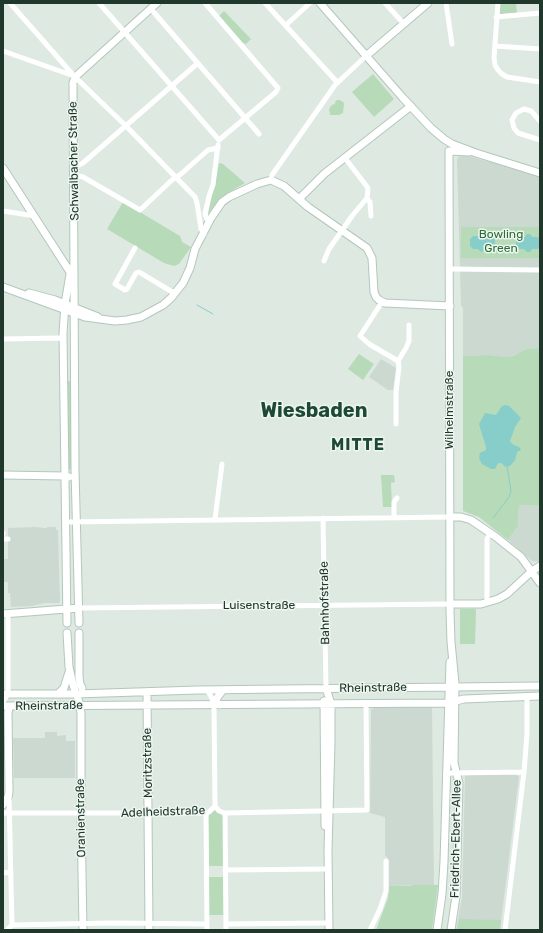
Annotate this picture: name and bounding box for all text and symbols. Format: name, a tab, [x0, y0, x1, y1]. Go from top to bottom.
street label: Schwalbacher Straße	[66, 101, 82, 221]
park label: Bowling Green	[479, 228, 523, 256]
street label: Wilhelmstraße	[443, 371, 457, 449]
district label: Wiesbaden	[260, 399, 368, 423]
district label: MITTE	[331, 435, 385, 455]
street label: Bahnhofstraße	[317, 561, 333, 645]
street label: Luisenstraße	[223, 599, 295, 613]
street label: Rheinstraße	[339, 680, 407, 696]
street label: Rheinstraße	[15, 698, 83, 714]
street label: Moritzstraße	[140, 728, 156, 798]
street label: Oranienstraße	[73, 778, 89, 858]
street label: Friedrich-Ebert-Allee	[448, 780, 464, 898]
street label: Adelheidstraße	[121, 803, 205, 821]

